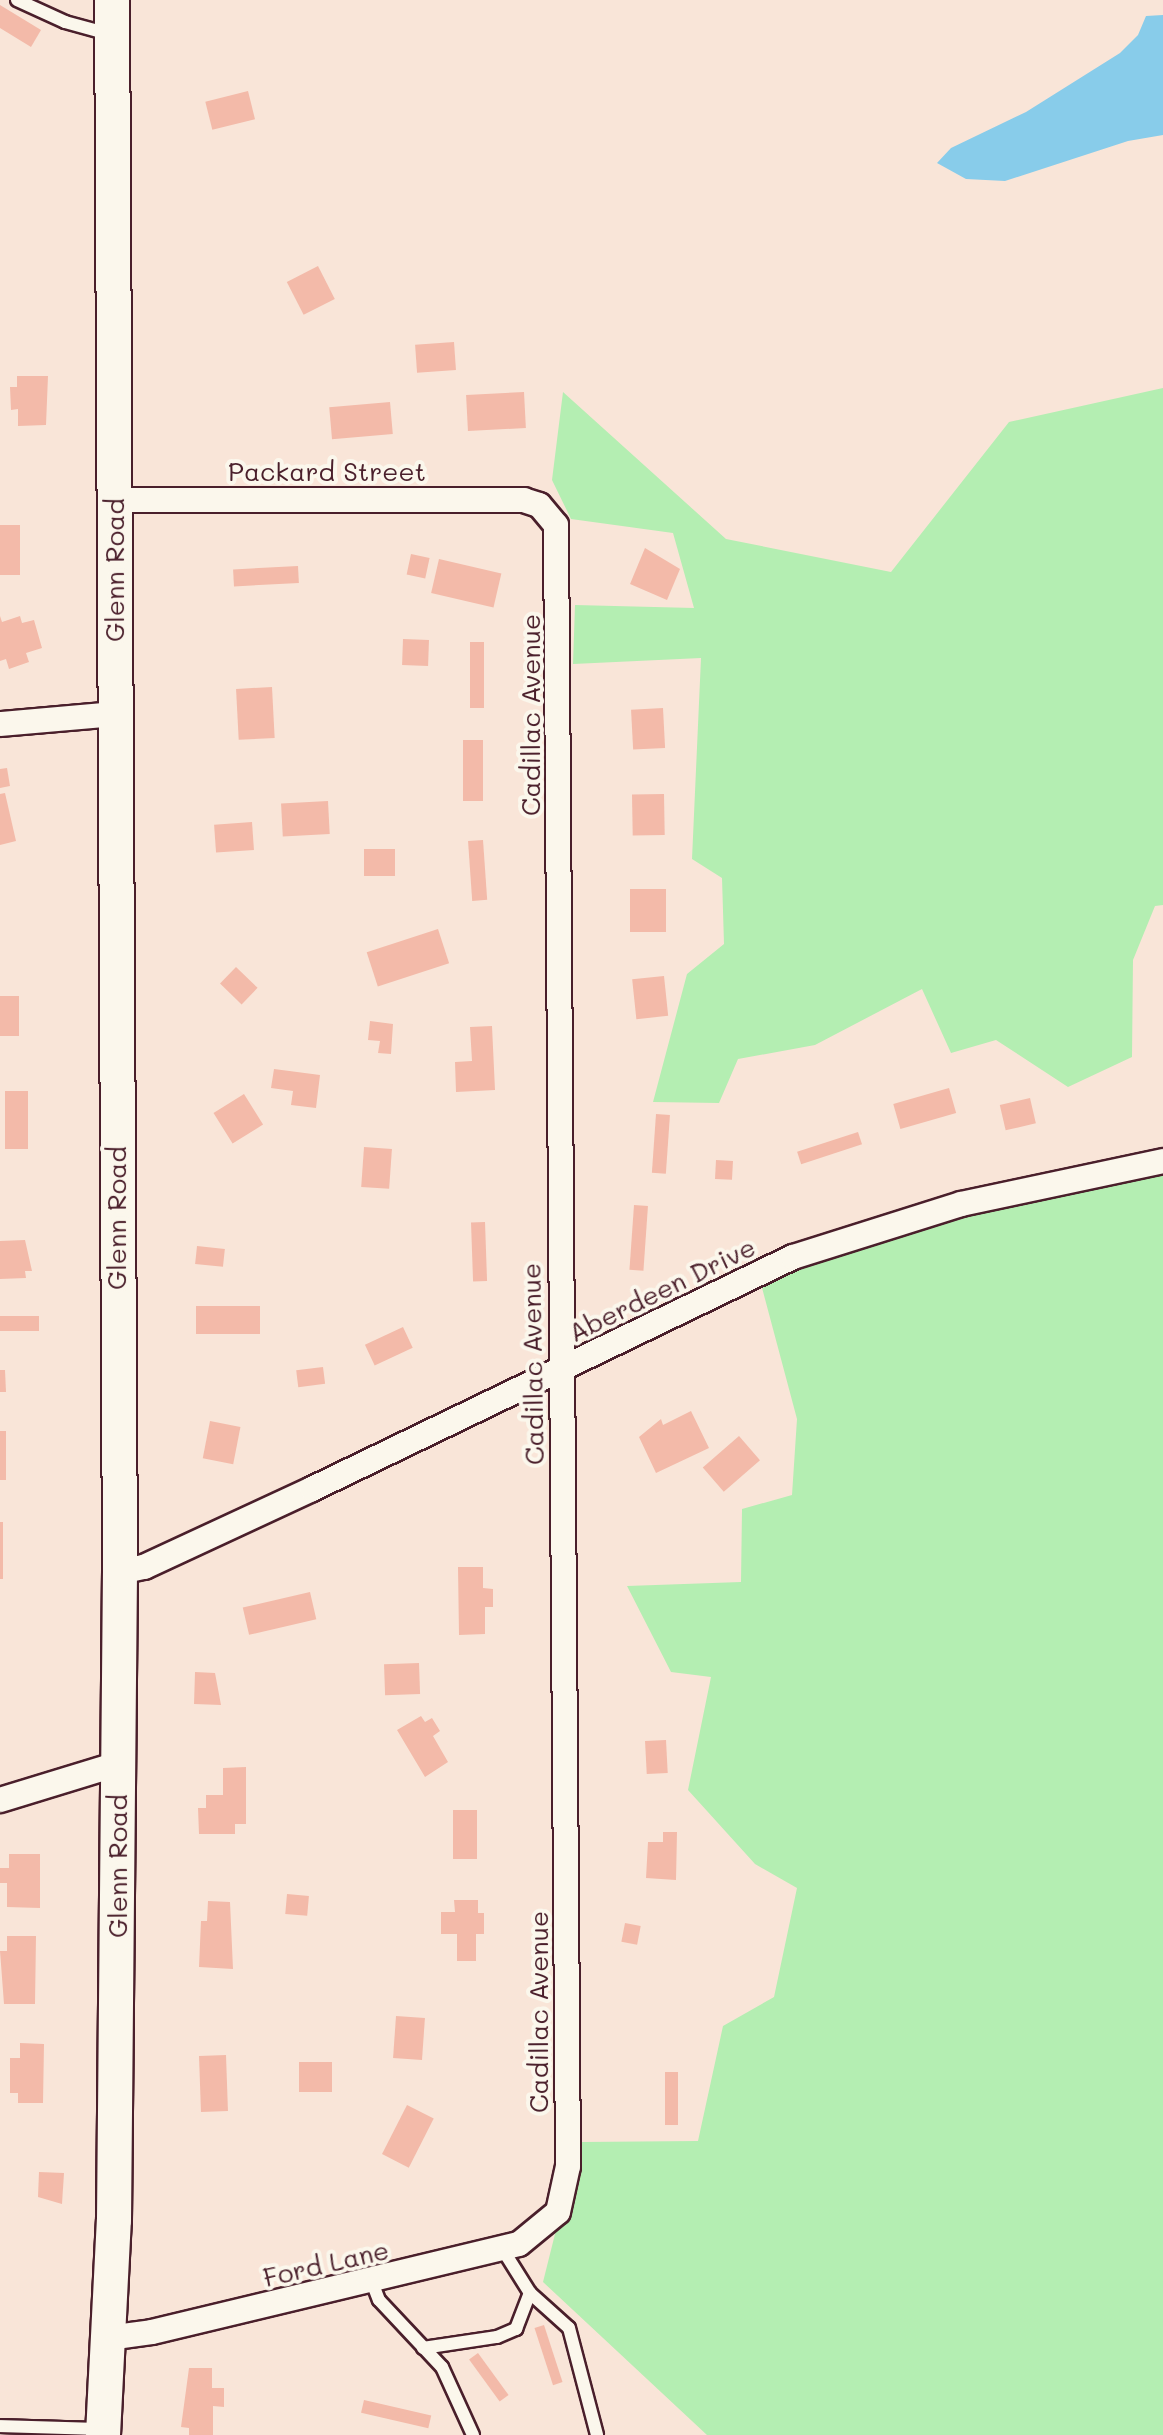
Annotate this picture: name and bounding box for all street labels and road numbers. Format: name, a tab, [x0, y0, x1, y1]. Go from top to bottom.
street label: Packard Street	[228, 456, 426, 488]
street label: Glenn Road	[99, 498, 131, 642]
street label: Cadillac Avenue	[515, 614, 547, 816]
street label: Glenn Road	[101, 1146, 133, 1290]
street label: Aberdeen Drive	[564, 1231, 760, 1349]
street label: Cadillac Avenue	[516, 1263, 550, 1465]
street label: Glenn Road	[102, 1794, 134, 1938]
street label: Cadillac Avenue	[523, 1911, 555, 2113]
street label: Ford Lane	[260, 2234, 392, 2294]

